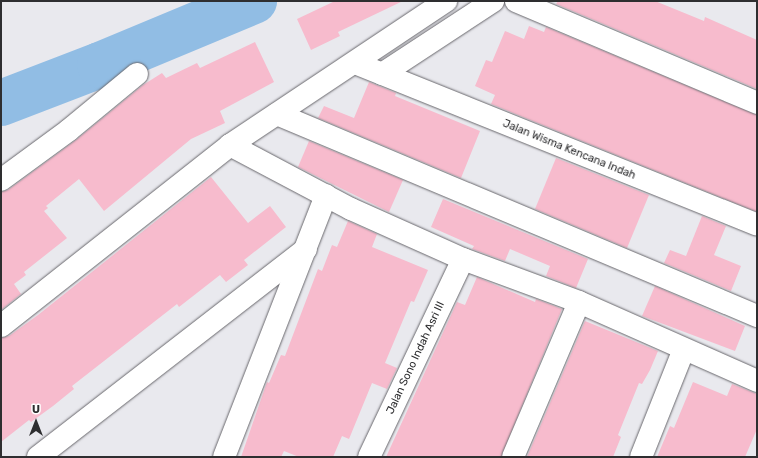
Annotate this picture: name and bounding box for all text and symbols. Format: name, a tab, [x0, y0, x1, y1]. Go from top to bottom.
street label: Jalan Wisma Kencana Indah	[501, 117, 637, 183]
street label: Jalan Sono Indah Asri III	[384, 299, 448, 417]
north arrow	[16, 402, 56, 442]
text: U	[32, 403, 40, 416]

